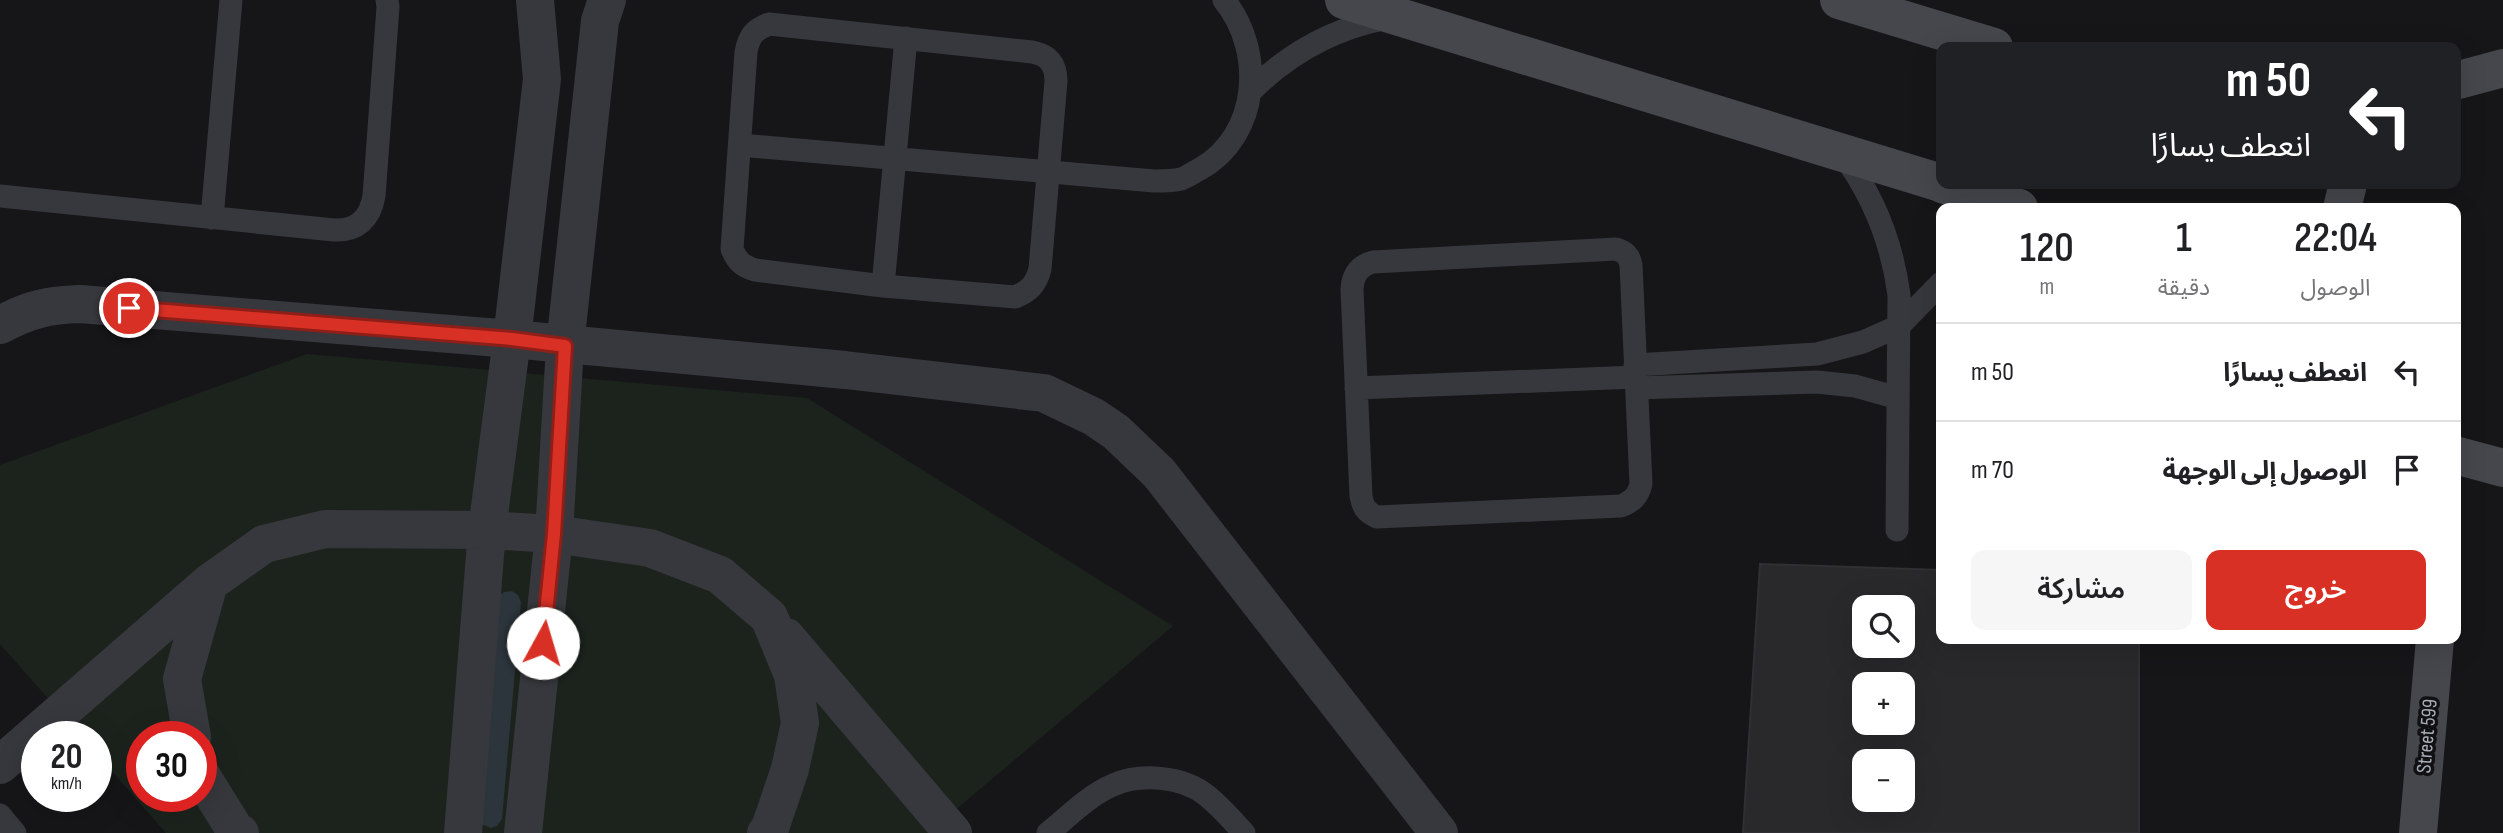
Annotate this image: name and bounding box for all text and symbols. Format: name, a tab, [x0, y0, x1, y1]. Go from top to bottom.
text: 50 m	[2226, 52, 2311, 111]
icon: left	[2335, 70, 2426, 161]
text: انعطف يسارًا	[2151, 127, 2311, 166]
text: 1	[2176, 213, 2192, 264]
text: 22:04	[2294, 213, 2377, 264]
text: 120	[2020, 223, 2074, 274]
text: m	[2039, 273, 2054, 301]
text: دقيقة	[2158, 274, 2210, 302]
text: الوصول	[2301, 274, 2370, 302]
pin	[99, 278, 159, 338]
icon: arrive	[110, 289, 148, 327]
icon: left	[2388, 353, 2426, 391]
text: 50 m	[1971, 357, 2014, 388]
text: انعطف يسارًا	[2223, 358, 2367, 389]
icon: arrive	[2388, 451, 2426, 489]
text: 70 m	[1971, 455, 2014, 486]
text: الوصول إلى الوجهة	[2163, 456, 2367, 487]
button: مشاركة	[1971, 550, 2192, 630]
button: خروج	[2206, 550, 2426, 630]
map controls	[1852, 595, 1915, 812]
button: search	[1852, 595, 1915, 658]
position arrow	[506, 606, 580, 680]
button: +	[1852, 672, 1915, 735]
street label: Street 599	[2411, 698, 2443, 774]
speed limit sign: 30	[126, 721, 217, 812]
text: 20	[51, 736, 83, 779]
button: −	[1852, 749, 1915, 812]
text: km/h	[51, 773, 82, 794]

